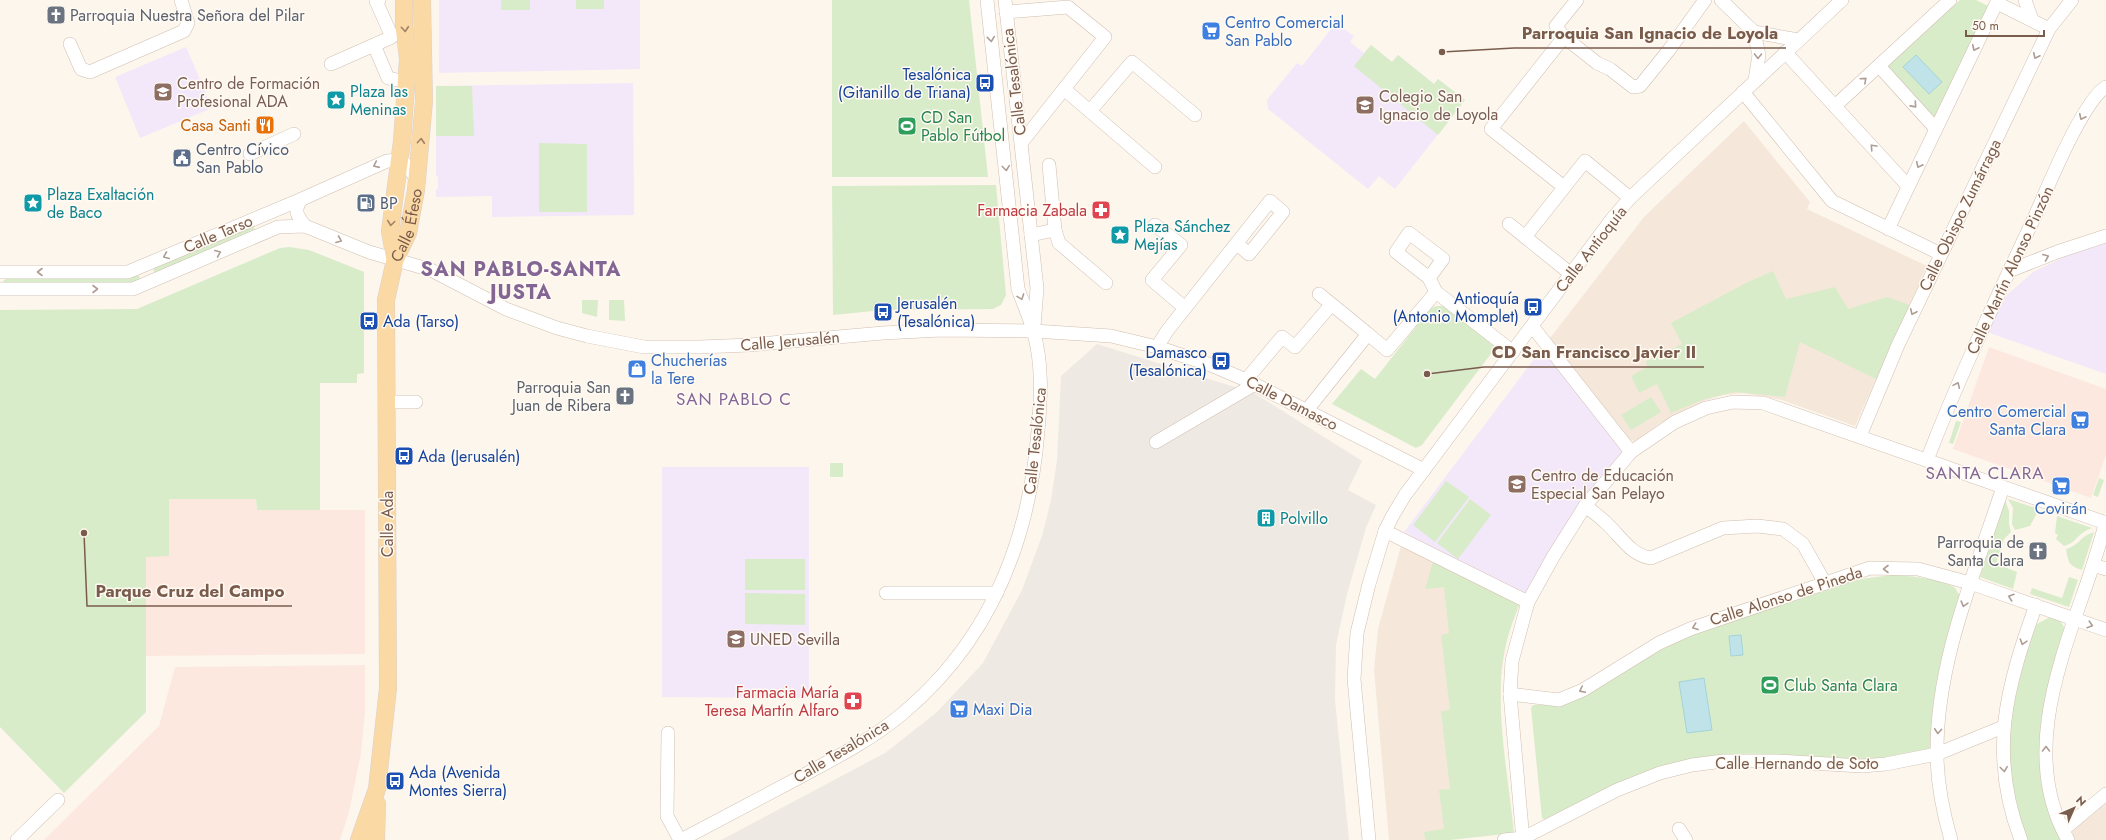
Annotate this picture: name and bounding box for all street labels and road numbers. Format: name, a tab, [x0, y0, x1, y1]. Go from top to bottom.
street label: Calle Tesalónica	[996, 27, 1032, 137]
street label: Calle Obispo Zumárraga	[1913, 135, 2007, 295]
street label: Calle Martín Alonso Pinzón	[1961, 182, 2059, 358]
street label: Calle Éfeso	[384, 186, 428, 266]
street label: Calle Antioquía	[1550, 201, 1632, 297]
street label: Calle Tarso	[180, 209, 256, 259]
street label: Calle Jerusalén	[739, 325, 841, 357]
street label: Calle Damasco	[1242, 370, 1342, 436]
street label: Calle Tesalónica	[1018, 386, 1052, 496]
street label: Calle Ada	[376, 491, 399, 557]
street label: Calle Alonso de Pineda	[1707, 561, 1865, 631]
street label: Calle Tesalónica	[789, 713, 893, 789]
street label: Calle Hernando de Soto	[1715, 752, 1879, 775]

